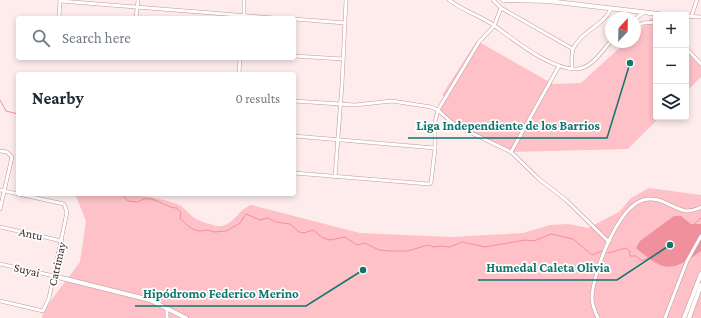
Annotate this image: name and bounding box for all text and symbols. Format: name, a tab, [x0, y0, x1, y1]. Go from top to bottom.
north arrow	[605, 12, 641, 48]
map controls	[653, 12, 689, 120]
button: +	[653, 12, 689, 48]
search box	[16, 16, 296, 60]
icon: search	[30, 27, 52, 49]
text: Search here	[62, 30, 131, 46]
button: −	[653, 48, 689, 84]
button: layers	[653, 84, 689, 120]
text: Nearby	[32, 89, 84, 108]
text: 0 results	[235, 91, 280, 106]
callout: Liga Independiente de los Barrios	[408, 113, 607, 138]
text: Liga Independiente de los Barrios	[416, 118, 600, 133]
street label: Antu	[18, 225, 45, 244]
street label: Catrimay	[45, 240, 69, 287]
callout: Humedal Caleta Olivia	[478, 255, 617, 280]
street label: Suyai	[13, 260, 41, 280]
text: Humedal Caleta Olivia	[486, 260, 610, 275]
callout: Hipódromo Federico Merino	[135, 281, 306, 306]
text: Hipódromo Federico Merino	[143, 286, 299, 301]

